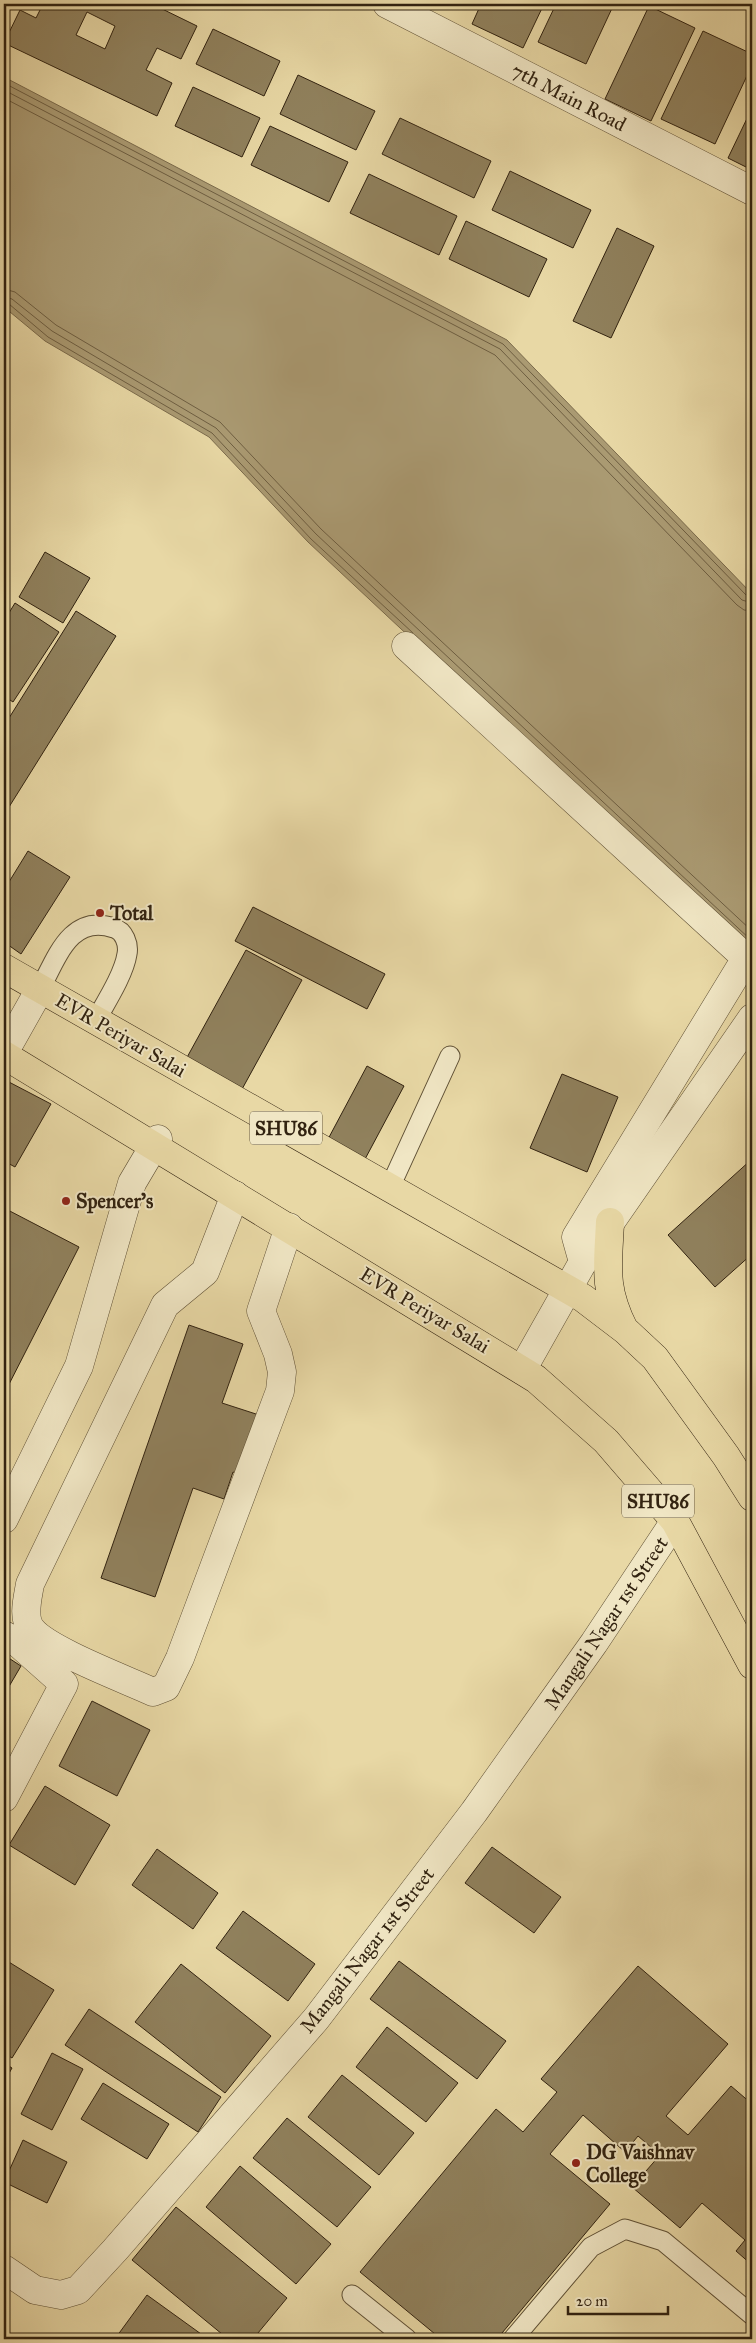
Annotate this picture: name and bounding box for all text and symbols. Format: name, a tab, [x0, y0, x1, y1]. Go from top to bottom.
street label: 7th Main Road	[508, 58, 630, 136]
place label: Total	[109, 901, 154, 925]
marker: Total	[94, 907, 106, 919]
street label: EVR Periyar Salai	[51, 988, 191, 1082]
road number: SHU86	[250, 1112, 322, 1144]
place label: Spencer's	[76, 1189, 154, 1214]
marker: Spencer's	[60, 1195, 72, 1207]
street label: EVR Periyar Salai	[356, 1262, 495, 1358]
road number: SHU86	[622, 1484, 694, 1518]
street label: Mangali Nagar 1st Street	[539, 1532, 674, 1715]
street label: Mangali Nagar 1st Street	[295, 1862, 440, 2038]
place label: DG Vaishnav College	[586, 2140, 695, 2188]
marker: DG Vaishnav College	[570, 2157, 582, 2169]
scale bar	[568, 2283, 668, 2315]
text: 20 m	[576, 2292, 608, 2310]

